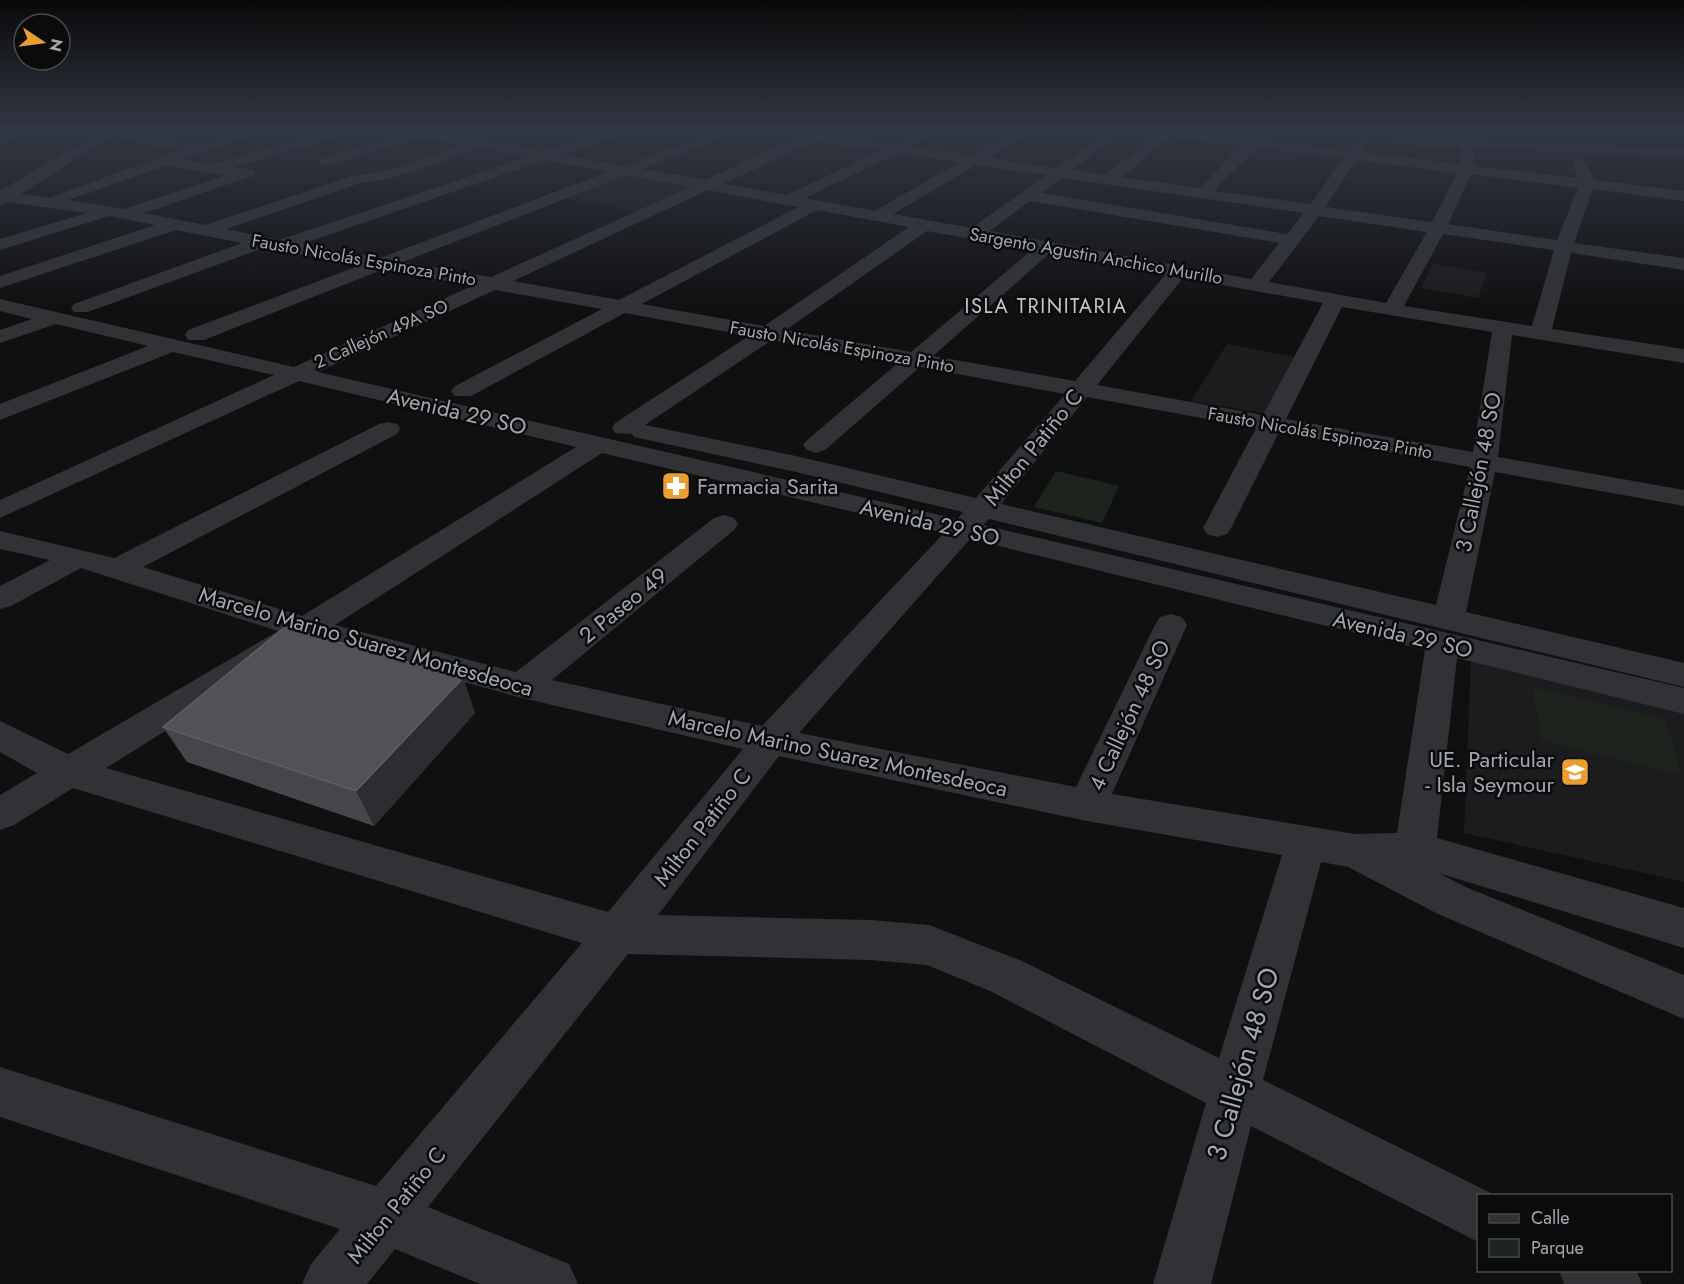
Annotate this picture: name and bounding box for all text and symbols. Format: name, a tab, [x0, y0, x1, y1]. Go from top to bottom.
north arrow	[12, 12, 72, 72]
text: N	[43, 36, 69, 54]
street label: Sargento Agustin Anchico Murillo	[967, 221, 1225, 291]
street label: Fausto Nicolás Espinoza Pinto	[250, 227, 478, 293]
district label: ISLA TRINITARIA	[965, 292, 1127, 321]
street label: 2 Callejón 49A SO	[310, 293, 452, 375]
street label: Fausto Nicolás Espinoza Pinto	[728, 314, 956, 380]
street label: Avenida 29 SO	[384, 379, 530, 443]
street label: Milton Patiño C	[976, 382, 1090, 512]
street label: 3 Callejón 48 SO	[1447, 389, 1509, 555]
street label: Fausto Nicolás Espinoza Pinto	[1206, 400, 1434, 466]
pharmacy icon: Farmacia Sarita	[660, 470, 692, 502]
place label: Farmacia Sarita	[697, 470, 838, 502]
street label: Avenida 29 SO	[857, 490, 1003, 554]
street label: 2 Paseo 49	[572, 559, 674, 651]
street label: Marcelo Marino Suarez Montesdeoca	[195, 578, 537, 704]
street label: Avenida 29 SO	[1330, 602, 1476, 666]
street label: 4 Callejón 48 SO	[1080, 634, 1178, 796]
street label: Marcelo Marino Suarez Montesdeoca	[665, 701, 1011, 805]
place label: UE. Particular - Isla Seymour	[1425, 743, 1554, 800]
school or university icon: UE. Particular - Isla Seymour	[1559, 756, 1591, 788]
street label: Milton Patiño C	[646, 761, 758, 893]
street label: 3 Callejón 48 SO	[1196, 963, 1289, 1165]
street label: Milton Patiño C	[339, 1140, 453, 1270]
legend	[1477, 1194, 1672, 1272]
text: Calle	[1531, 1205, 1570, 1231]
text: Parque	[1531, 1235, 1584, 1261]

